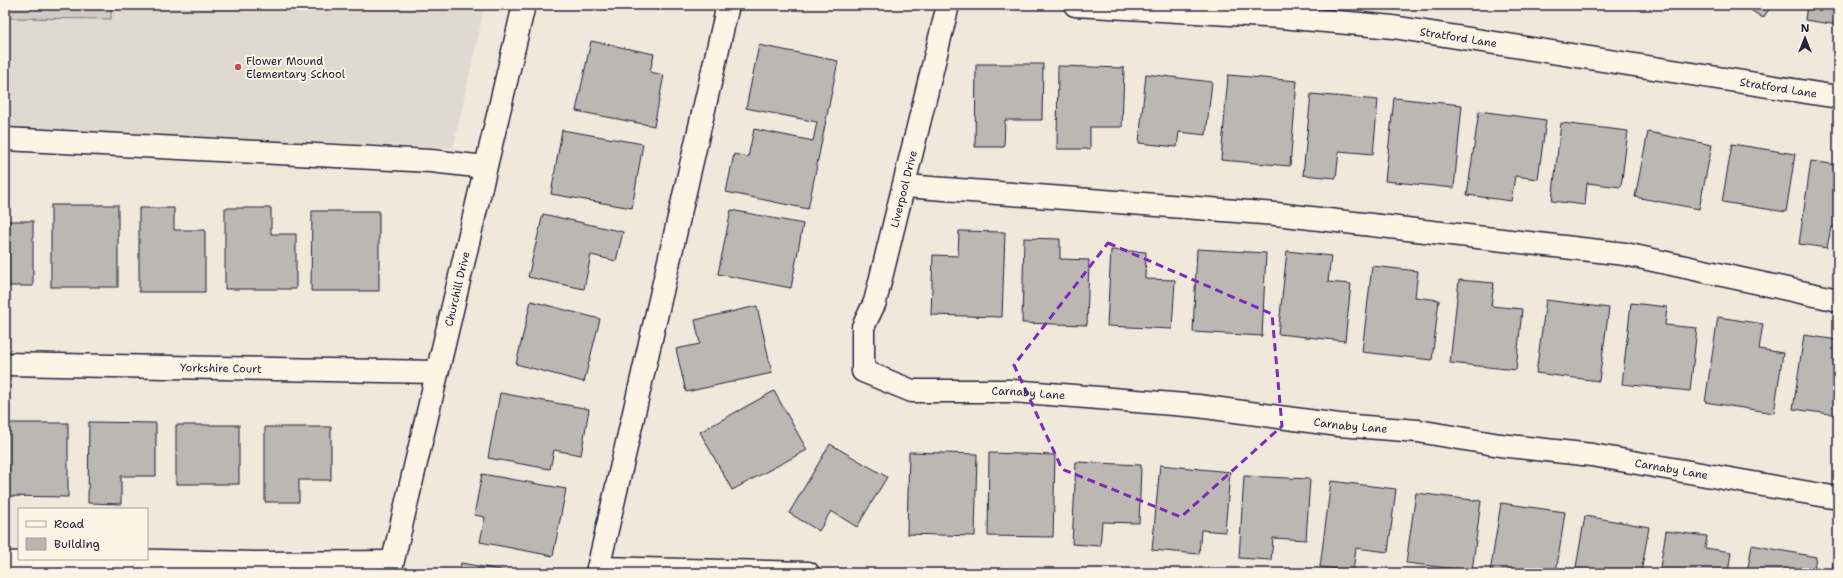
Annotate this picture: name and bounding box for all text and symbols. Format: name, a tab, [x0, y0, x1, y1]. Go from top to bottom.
north arrow	[1785, 18, 1825, 58]
text: N	[1801, 21, 1810, 36]
street label: Stratford Lane	[1419, 24, 1498, 51]
place label: Flower Mound Elementary School	[246, 54, 346, 82]
marker: Flower Mound Elementary School	[233, 62, 243, 72]
street label: Stratford Lane	[1739, 74, 1818, 101]
street label: Liverpool Drive	[887, 149, 921, 229]
street label: Churchill Drive	[441, 250, 473, 328]
street label: Yorkshire Court	[180, 360, 262, 376]
street label: Carnaby Lane	[992, 383, 1066, 403]
street label: Carnaby Lane	[1313, 414, 1388, 436]
street label: Carnaby Lane	[1634, 455, 1709, 483]
legend	[18, 508, 148, 560]
text: Road	[54, 516, 85, 532]
text: Building	[54, 536, 100, 552]

